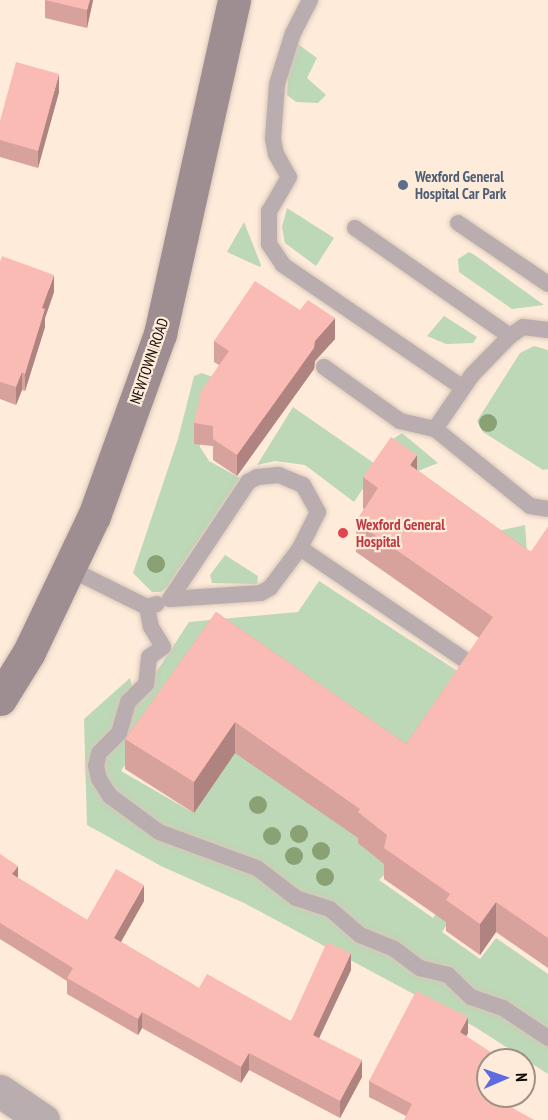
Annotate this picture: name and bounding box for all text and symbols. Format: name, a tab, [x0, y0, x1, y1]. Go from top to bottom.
place label: Wexford General Hospital Car Park	[415, 167, 506, 202]
marker: Wexford General Hospital Car Park	[396, 178, 410, 192]
street label: NEWTOWN ROAD	[126, 316, 172, 406]
place label: Wexford General Hospital	[356, 515, 445, 550]
marker: Wexford General Hospital	[334, 524, 352, 542]
north arrow	[476, 1048, 536, 1108]
text: N	[512, 1073, 532, 1082]

